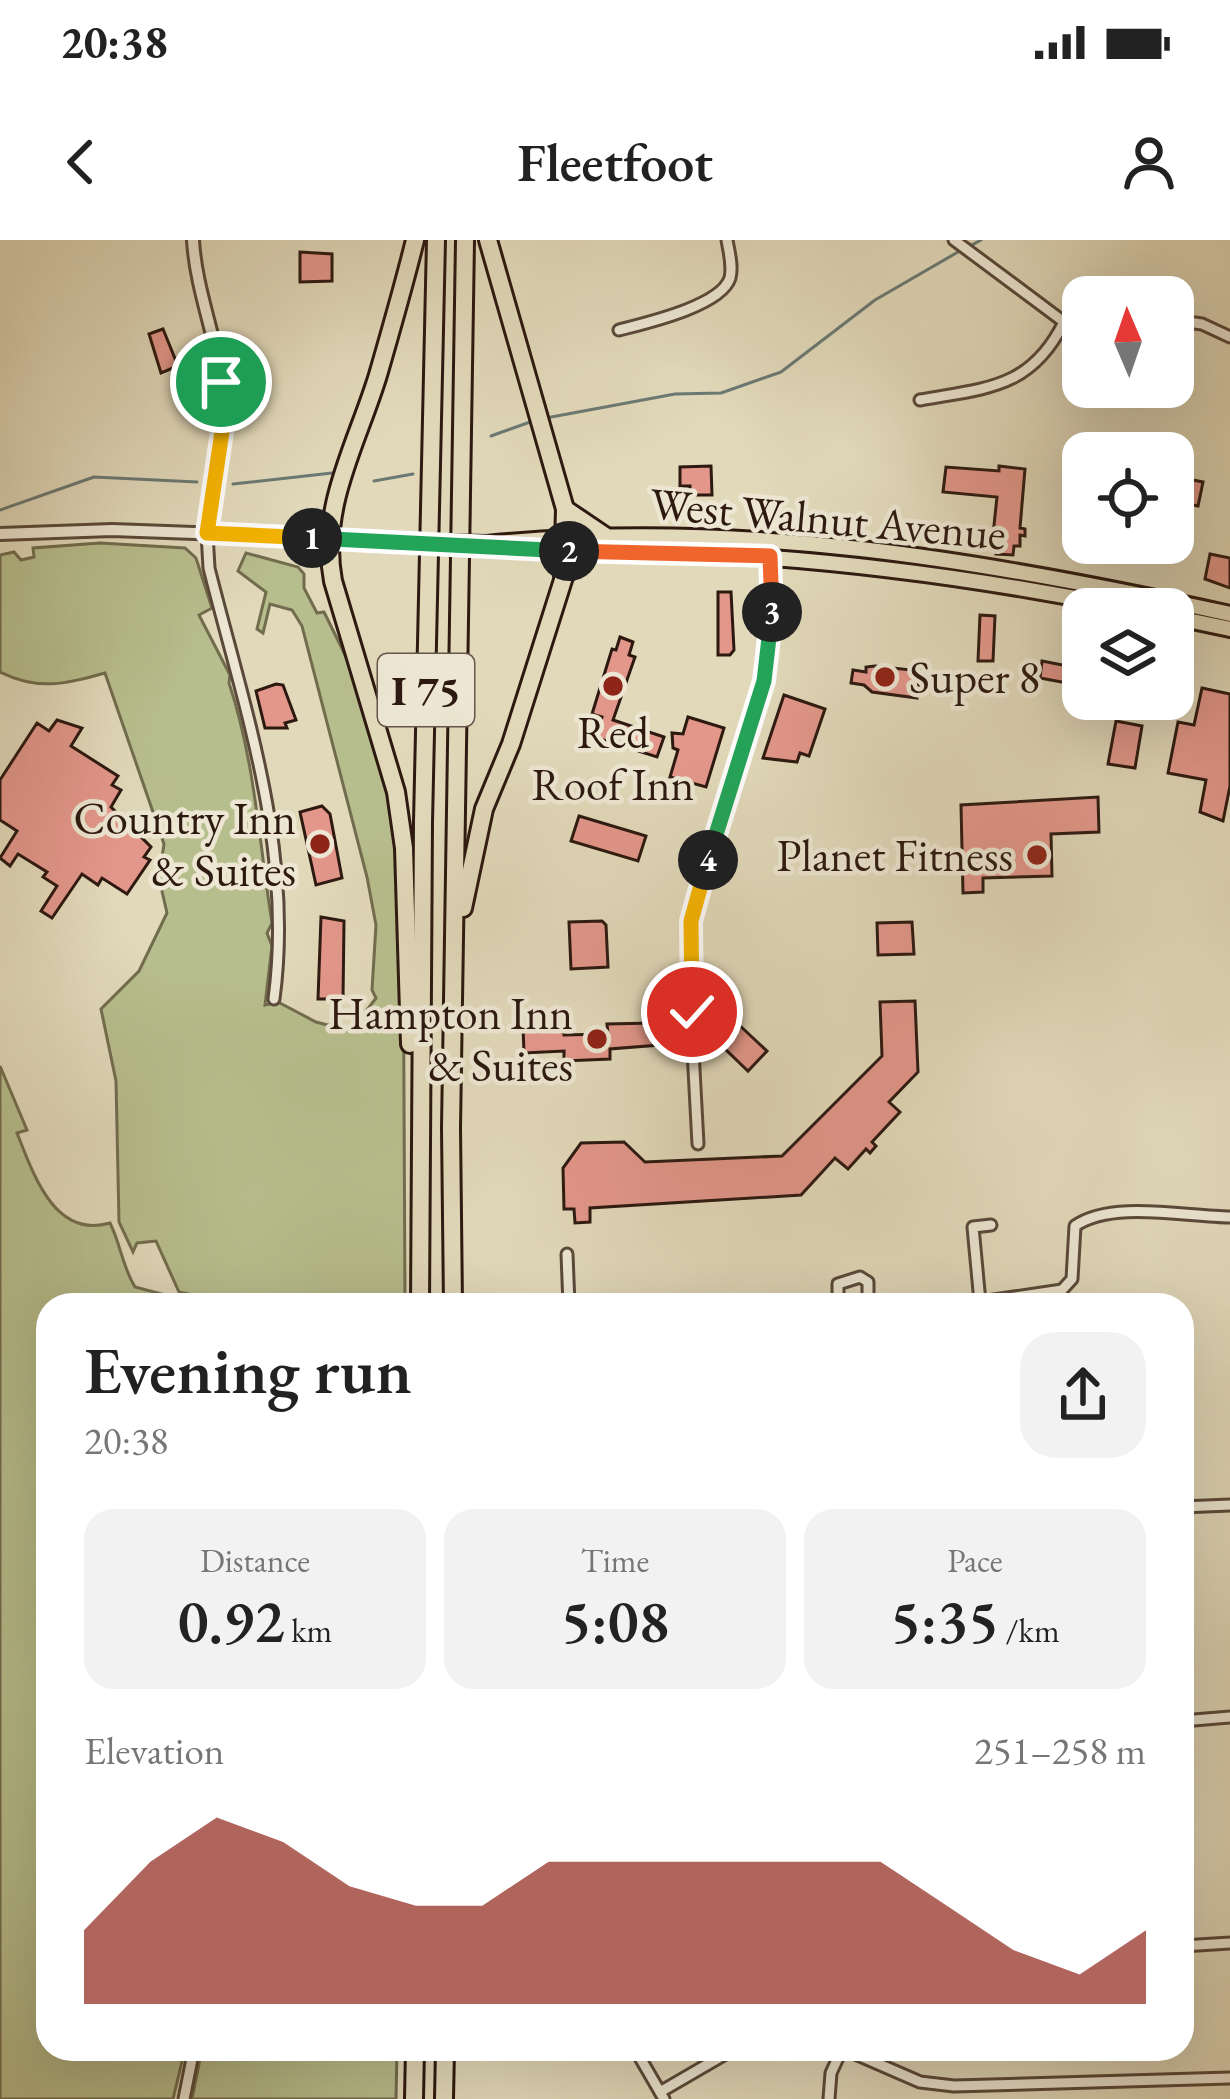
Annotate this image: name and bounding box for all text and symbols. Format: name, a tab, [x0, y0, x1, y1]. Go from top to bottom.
text: 20:38	[60, 13, 168, 71]
text: Fleetfoot	[517, 127, 713, 197]
icon: back	[48, 129, 114, 195]
icon: person	[1116, 129, 1182, 195]
north arrow	[1062, 276, 1194, 408]
map controls	[1062, 276, 1194, 720]
pin	[170, 331, 272, 433]
icon: arrive	[188, 349, 254, 415]
button: locate	[1062, 432, 1194, 564]
street label: West Walnut Avenue	[648, 474, 1008, 562]
pin: 1	[282, 508, 342, 568]
text: 1	[303, 516, 321, 559]
pin: 2	[539, 521, 599, 581]
text: 2	[560, 529, 578, 572]
pin: 3	[742, 582, 802, 642]
button: layers	[1062, 588, 1194, 720]
text: 3	[763, 590, 781, 633]
place label: Super 8	[909, 648, 1040, 706]
road number: I 75	[378, 654, 474, 726]
marker: Super 8	[872, 664, 898, 690]
marker: Red Roof Inn	[600, 673, 626, 699]
place label: Red Roof Inn	[532, 703, 694, 813]
place label: Country Inn & Suites	[74, 789, 296, 899]
place label: Planet Fitness	[776, 826, 1013, 884]
pin: 4	[678, 830, 738, 890]
marker: Country Inn & Suites	[307, 831, 333, 857]
text: 4	[699, 838, 717, 881]
marker: Planet Fitness	[1024, 842, 1050, 868]
pin	[641, 961, 743, 1063]
icon: check	[659, 979, 725, 1045]
place label: Hampton Inn & Suites	[328, 984, 573, 1094]
marker: Hampton Inn & Suites	[584, 1026, 610, 1052]
text: Evening run	[84, 1327, 412, 1413]
button: share	[1020, 1332, 1146, 1458]
text: 20:38	[84, 1415, 169, 1466]
text: Distance	[200, 1539, 310, 1582]
text: Time	[581, 1539, 649, 1582]
text: Pace	[947, 1539, 1003, 1582]
text: 0.92	[178, 1582, 285, 1660]
text: 5:08	[561, 1582, 669, 1660]
text: 5:35	[890, 1582, 999, 1660]
text: km	[285, 1609, 332, 1652]
text: /km	[999, 1609, 1060, 1652]
text: Elevation	[84, 1725, 224, 1776]
text: 251–258 m	[974, 1725, 1146, 1776]

